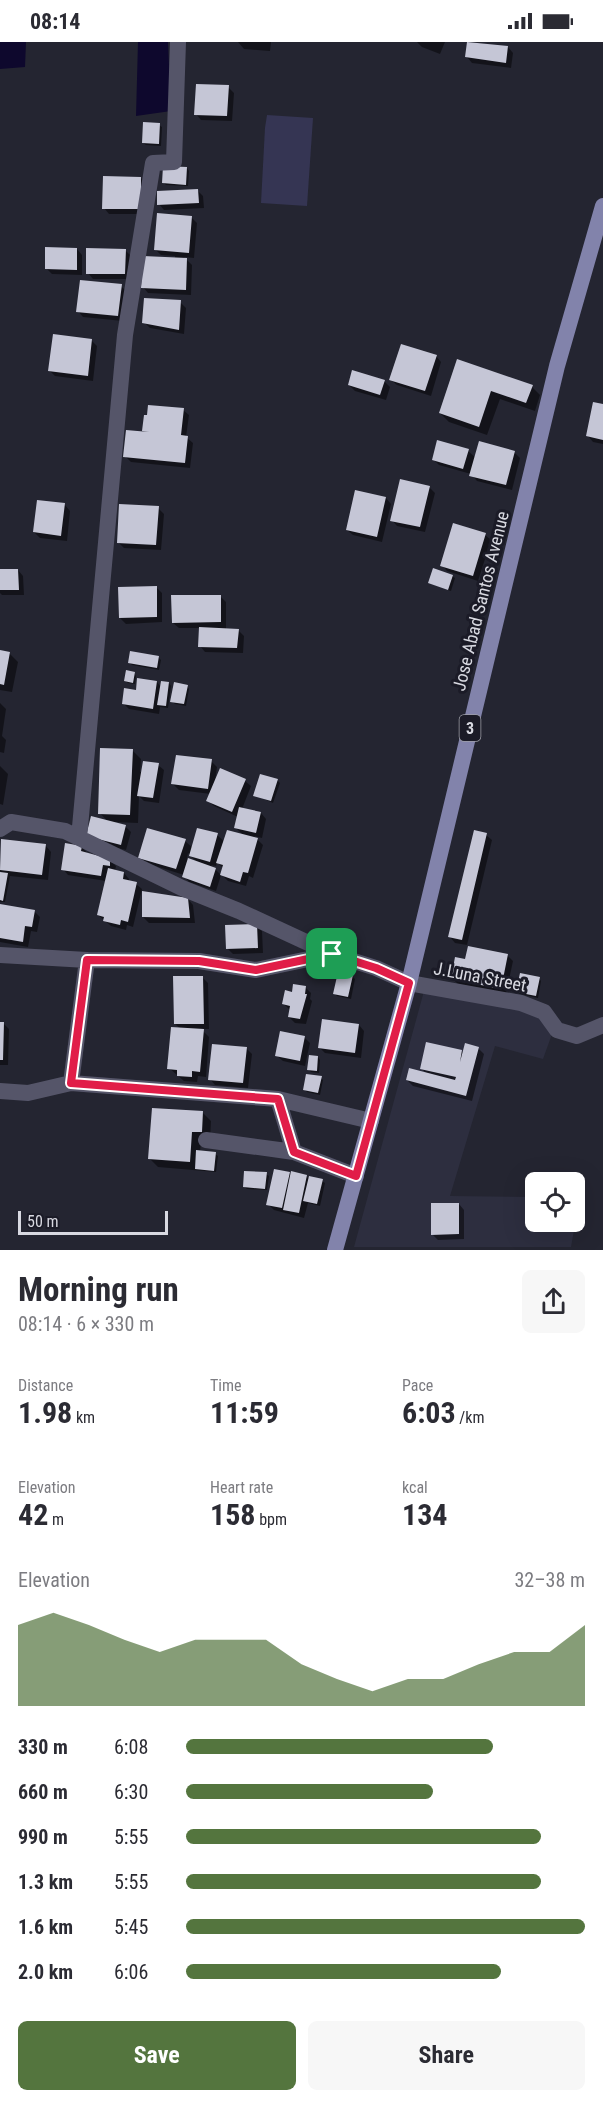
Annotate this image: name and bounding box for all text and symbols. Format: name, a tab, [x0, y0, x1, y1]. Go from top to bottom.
text: 08:14	[30, 9, 81, 34]
street label: Jose Abad Santos Avenue	[448, 509, 513, 693]
road number: 3	[460, 715, 480, 741]
pin	[306, 928, 357, 979]
icon: arrive	[315, 937, 348, 970]
street label: J.Luna Street	[432, 957, 528, 996]
map controls	[525, 1172, 585, 1232]
button: locate	[525, 1172, 585, 1232]
scale bar	[18, 1208, 168, 1236]
text: 50 m	[27, 1212, 59, 1231]
text: Morning run	[18, 1270, 179, 1309]
button: share	[522, 1270, 585, 1333]
text: 08:14 · 6 × 330 m	[18, 1312, 154, 1336]
text: Distance	[18, 1376, 73, 1395]
text: Time	[210, 1376, 242, 1395]
text: Pace	[402, 1376, 433, 1395]
text: 1.98	[18, 1395, 72, 1430]
text: 11:59	[210, 1395, 279, 1430]
text: 6:03	[402, 1395, 456, 1430]
text: km	[72, 1408, 95, 1427]
text: /km	[456, 1408, 485, 1427]
text: Elevation	[18, 1478, 76, 1497]
text: Heart rate	[210, 1478, 273, 1497]
text: kcal	[402, 1478, 428, 1497]
text: 42	[18, 1497, 48, 1532]
text: 158	[210, 1497, 255, 1532]
text: 134	[402, 1497, 447, 1532]
text: m	[48, 1510, 64, 1529]
text: bpm	[255, 1510, 287, 1529]
text: Elevation	[18, 1568, 90, 1592]
text: 32–38 m	[514, 1568, 585, 1592]
text: 330 m	[18, 1735, 68, 1759]
text: 6:08	[114, 1735, 148, 1759]
text: 660 m	[18, 1780, 68, 1804]
text: 6:30	[114, 1780, 148, 1804]
text: 990 m	[18, 1825, 68, 1849]
text: 5:55	[114, 1825, 148, 1849]
text: 1.3 km	[18, 1870, 73, 1894]
text: 5:55	[114, 1870, 148, 1894]
text: 1.6 km	[18, 1915, 73, 1939]
text: 5:45	[114, 1915, 148, 1939]
text: 2.0 km	[18, 1960, 73, 1984]
text: 6:06	[114, 1960, 148, 1984]
button: Save	[18, 2021, 296, 2090]
button: Share	[308, 2021, 585, 2090]

